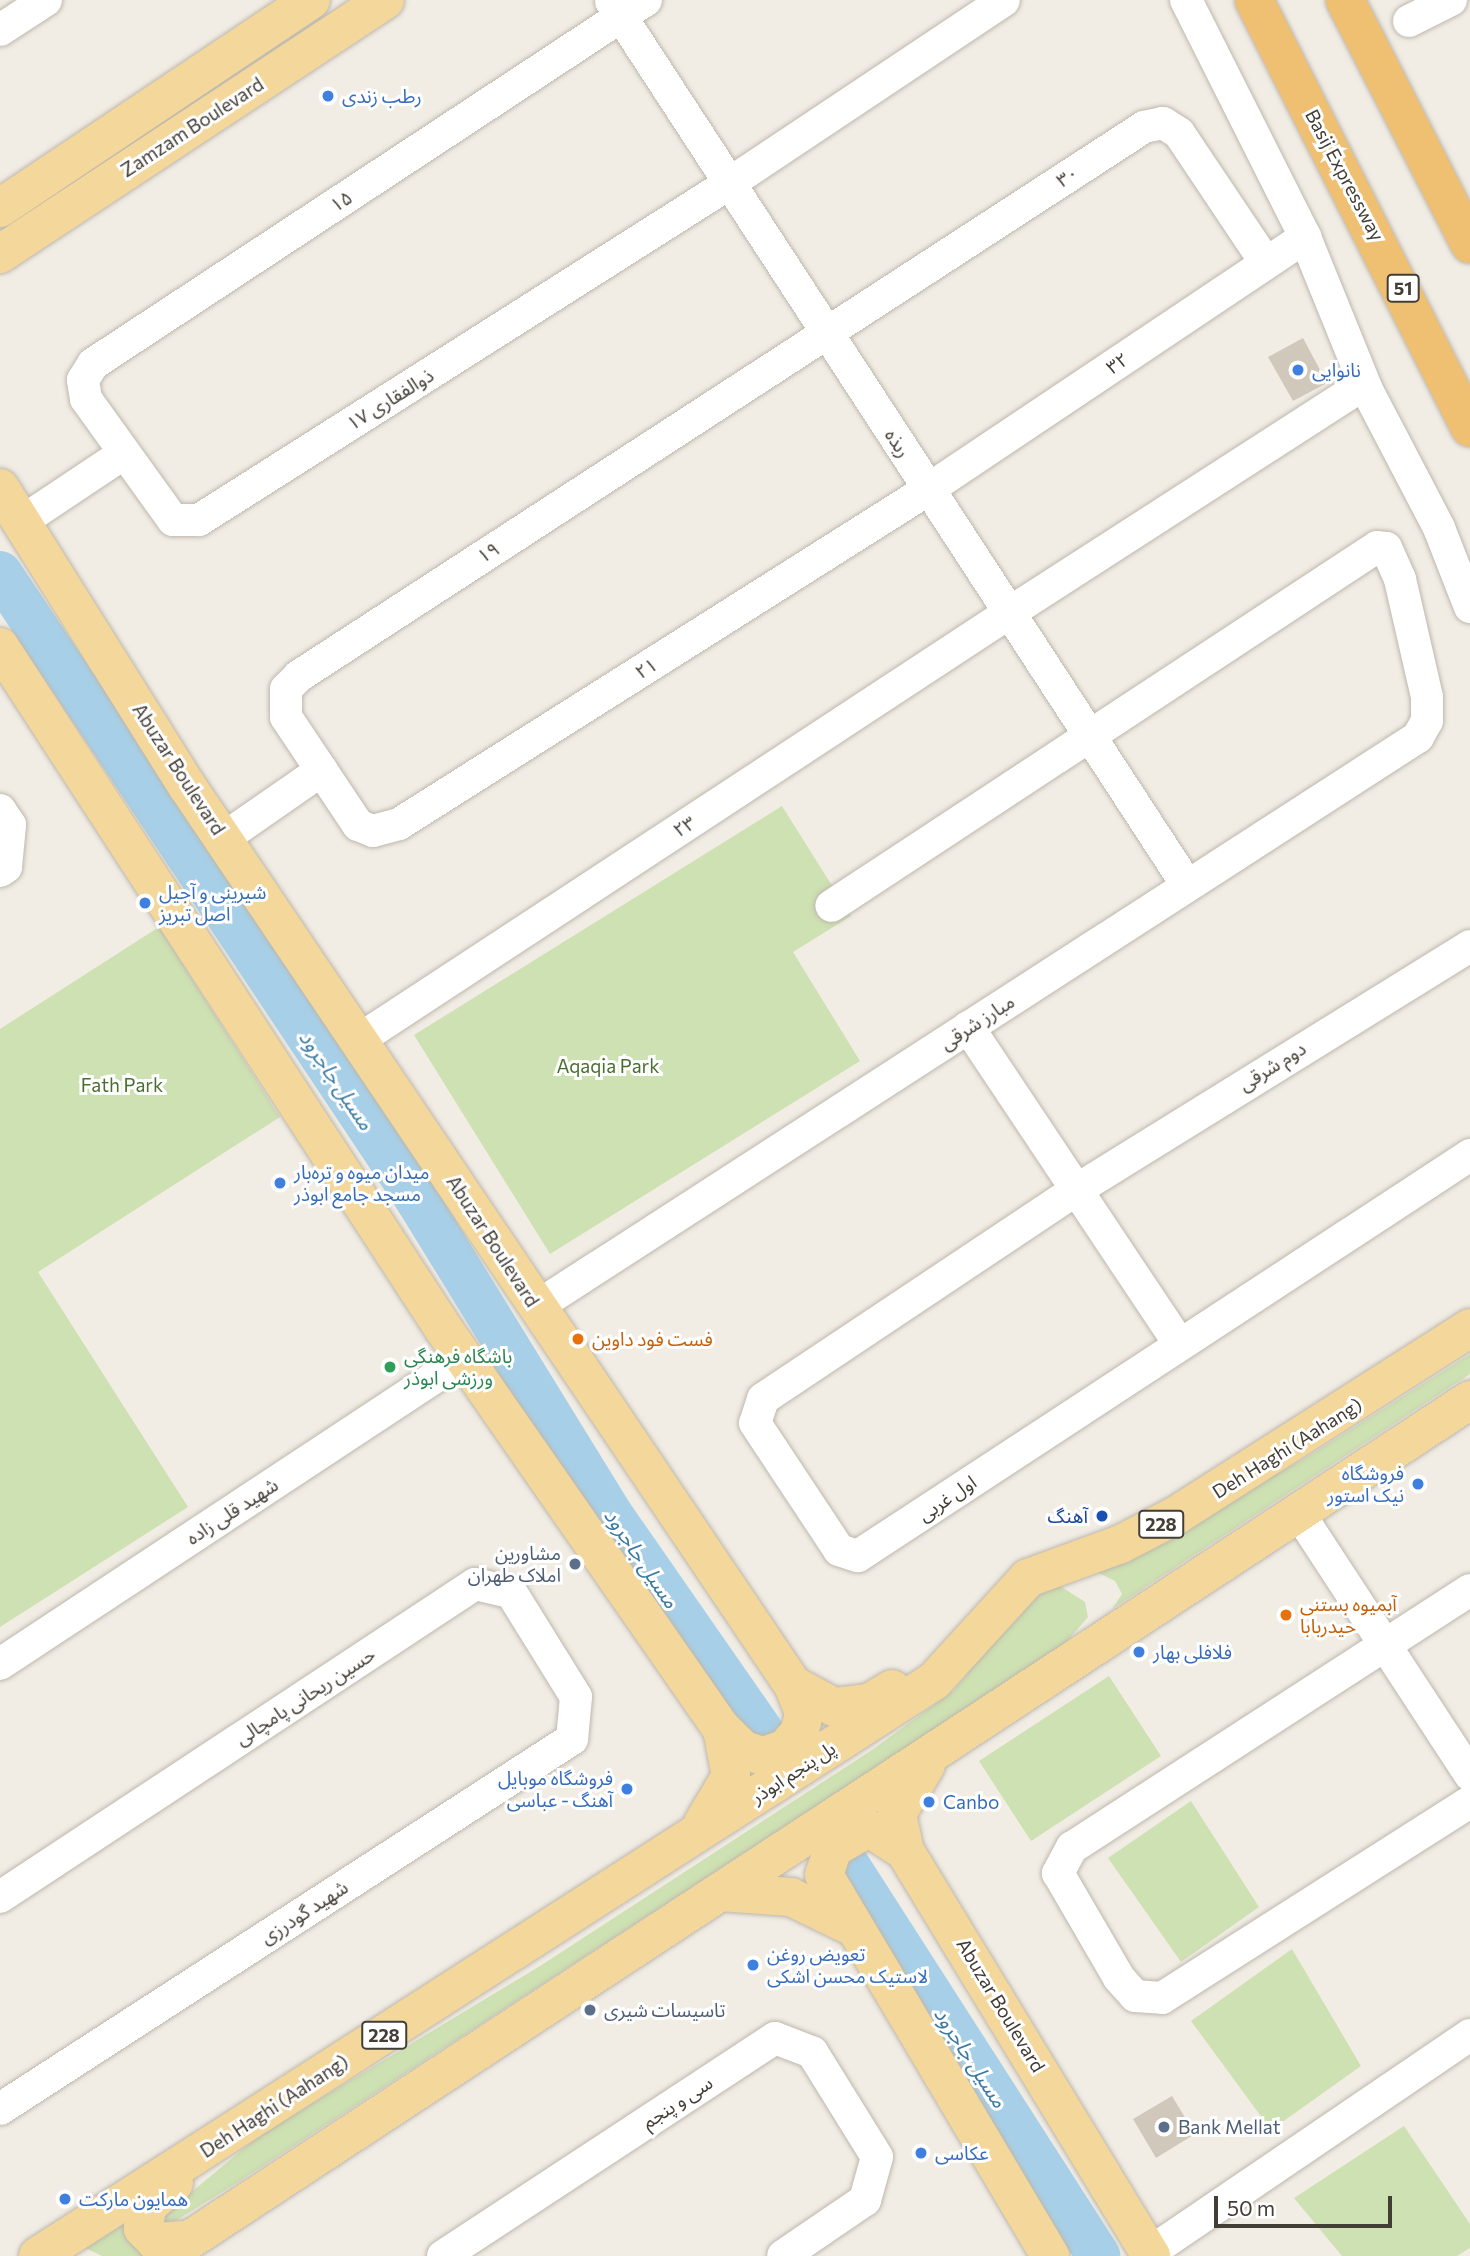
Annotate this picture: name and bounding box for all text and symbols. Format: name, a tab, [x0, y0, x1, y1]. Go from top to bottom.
street label: Zamzam Boulevard	[116, 72, 268, 182]
place label: رطب زندی	[342, 85, 422, 107]
marker: رطب زندی	[320, 88, 336, 104]
street label: Basij Expressway	[1301, 105, 1389, 245]
street label: ۳۰	[1052, 161, 1082, 191]
street label: ۱۵	[326, 186, 356, 216]
road number: 51	[1386, 274, 1420, 302]
street label: ۳۲	[1102, 347, 1132, 379]
place label: نانوایی	[1312, 359, 1361, 381]
marker: نانوایی	[1290, 362, 1306, 378]
street label: ذوالفقاری ۱۷	[342, 363, 438, 435]
street label: ربذه	[880, 424, 916, 462]
street label: ۱۹	[473, 537, 503, 567]
street label: ۲۱	[631, 653, 661, 683]
street label: Abuzar Boulevard	[128, 699, 230, 839]
street label: ۲۳	[669, 811, 699, 841]
place label: شیرینی و آجیل اصل تبریز	[159, 881, 267, 925]
marker: شیرینی و آجیل اصل تبریز	[137, 895, 153, 911]
street label: مبارز شرقی	[936, 990, 1018, 1054]
water label: مسیل جاجرود	[295, 1025, 379, 1135]
street label: دوم شرقی	[1234, 1037, 1310, 1095]
park label: Aqaqia Park	[556, 1055, 660, 1077]
park label: Fath Park	[81, 1074, 163, 1096]
place label: میدان میوه و تره‌بار مسجد جامع ابوذر	[294, 1161, 430, 1205]
street label: Abuzar Boulevard	[442, 1171, 544, 1311]
marker: میدان میوه و تره‌بار مسجد جامع ابوذر	[272, 1175, 288, 1191]
place label: فست فود داوین	[592, 1328, 713, 1350]
marker: فست فود داوین	[570, 1331, 586, 1347]
place label: باشگاه فرهنگی ورزشی ابوذر	[404, 1345, 512, 1389]
marker: باشگاه فرهنگی ورزشی ابوذر	[382, 1359, 398, 1375]
street label: Deh Haghi (Aahang)	[1208, 1393, 1366, 1503]
place label: فروشگاه نیک استور	[1327, 1462, 1404, 1506]
street label: اول غربی	[913, 1470, 981, 1526]
street label: شهید قلی زاده	[182, 1473, 282, 1549]
marker: فروشگاه نیک استور	[1410, 1476, 1426, 1492]
water label: مسیل جاجرود	[600, 1503, 684, 1613]
place label: آهنگ	[1048, 1505, 1088, 1527]
marker: آهنگ	[1094, 1508, 1110, 1524]
road number: 228	[1136, 1510, 1186, 1539]
place label: مشاورین املاک طهران	[468, 1542, 561, 1586]
marker: مشاورین املاک طهران	[567, 1556, 583, 1572]
place label: آبمیوه بستنی حیدربابا	[1300, 1593, 1397, 1637]
marker: آبمیوه بستنی حیدربابا	[1278, 1607, 1294, 1623]
place label: فلافلی بهار	[1153, 1641, 1232, 1663]
street label: حسین ریحانی پامچالی	[231, 1642, 379, 1750]
marker: فلافلی بهار	[1131, 1644, 1147, 1660]
street label: پل پنجم ابوذر	[746, 1736, 840, 1808]
place label: فروشگاه موبایل آهنگ - عباسی	[498, 1767, 613, 1811]
marker: فروشگاه موبایل آهنگ - عباسی	[619, 1781, 635, 1797]
place label: Canbo	[943, 1791, 999, 1813]
marker: Canbo	[921, 1794, 937, 1810]
street label: شهید گودرزی	[256, 1875, 352, 1949]
street label: Abuzar Boulevard	[952, 1934, 1050, 2076]
place label: تعویض روغن لاستیک محسن اشکی	[767, 1943, 928, 1987]
marker: تعویض روغن لاستیک محسن اشکی	[745, 1957, 761, 1973]
place label: تاسیسات شیری	[604, 1999, 725, 2021]
marker: تاسیسات شیری	[582, 2002, 598, 2018]
water label: مسیل جاجرود	[929, 2002, 1013, 2112]
road number: 228	[360, 2021, 408, 2050]
street label: Deh Haghi (Aahang)	[196, 2050, 352, 2162]
street label: سی و پنجم	[637, 2071, 717, 2133]
place label: Bank Mellat	[1178, 2116, 1281, 2138]
marker: Bank Mellat	[1156, 2119, 1172, 2135]
place label: عکاسى	[935, 2142, 989, 2164]
marker: عکاسى	[913, 2145, 929, 2161]
scale bar	[1218, 2182, 1396, 2226]
place label: همایون مارکت	[79, 2188, 188, 2210]
marker: همایون مارکت	[57, 2191, 73, 2207]
text: 50 m	[1227, 2195, 1275, 2220]

